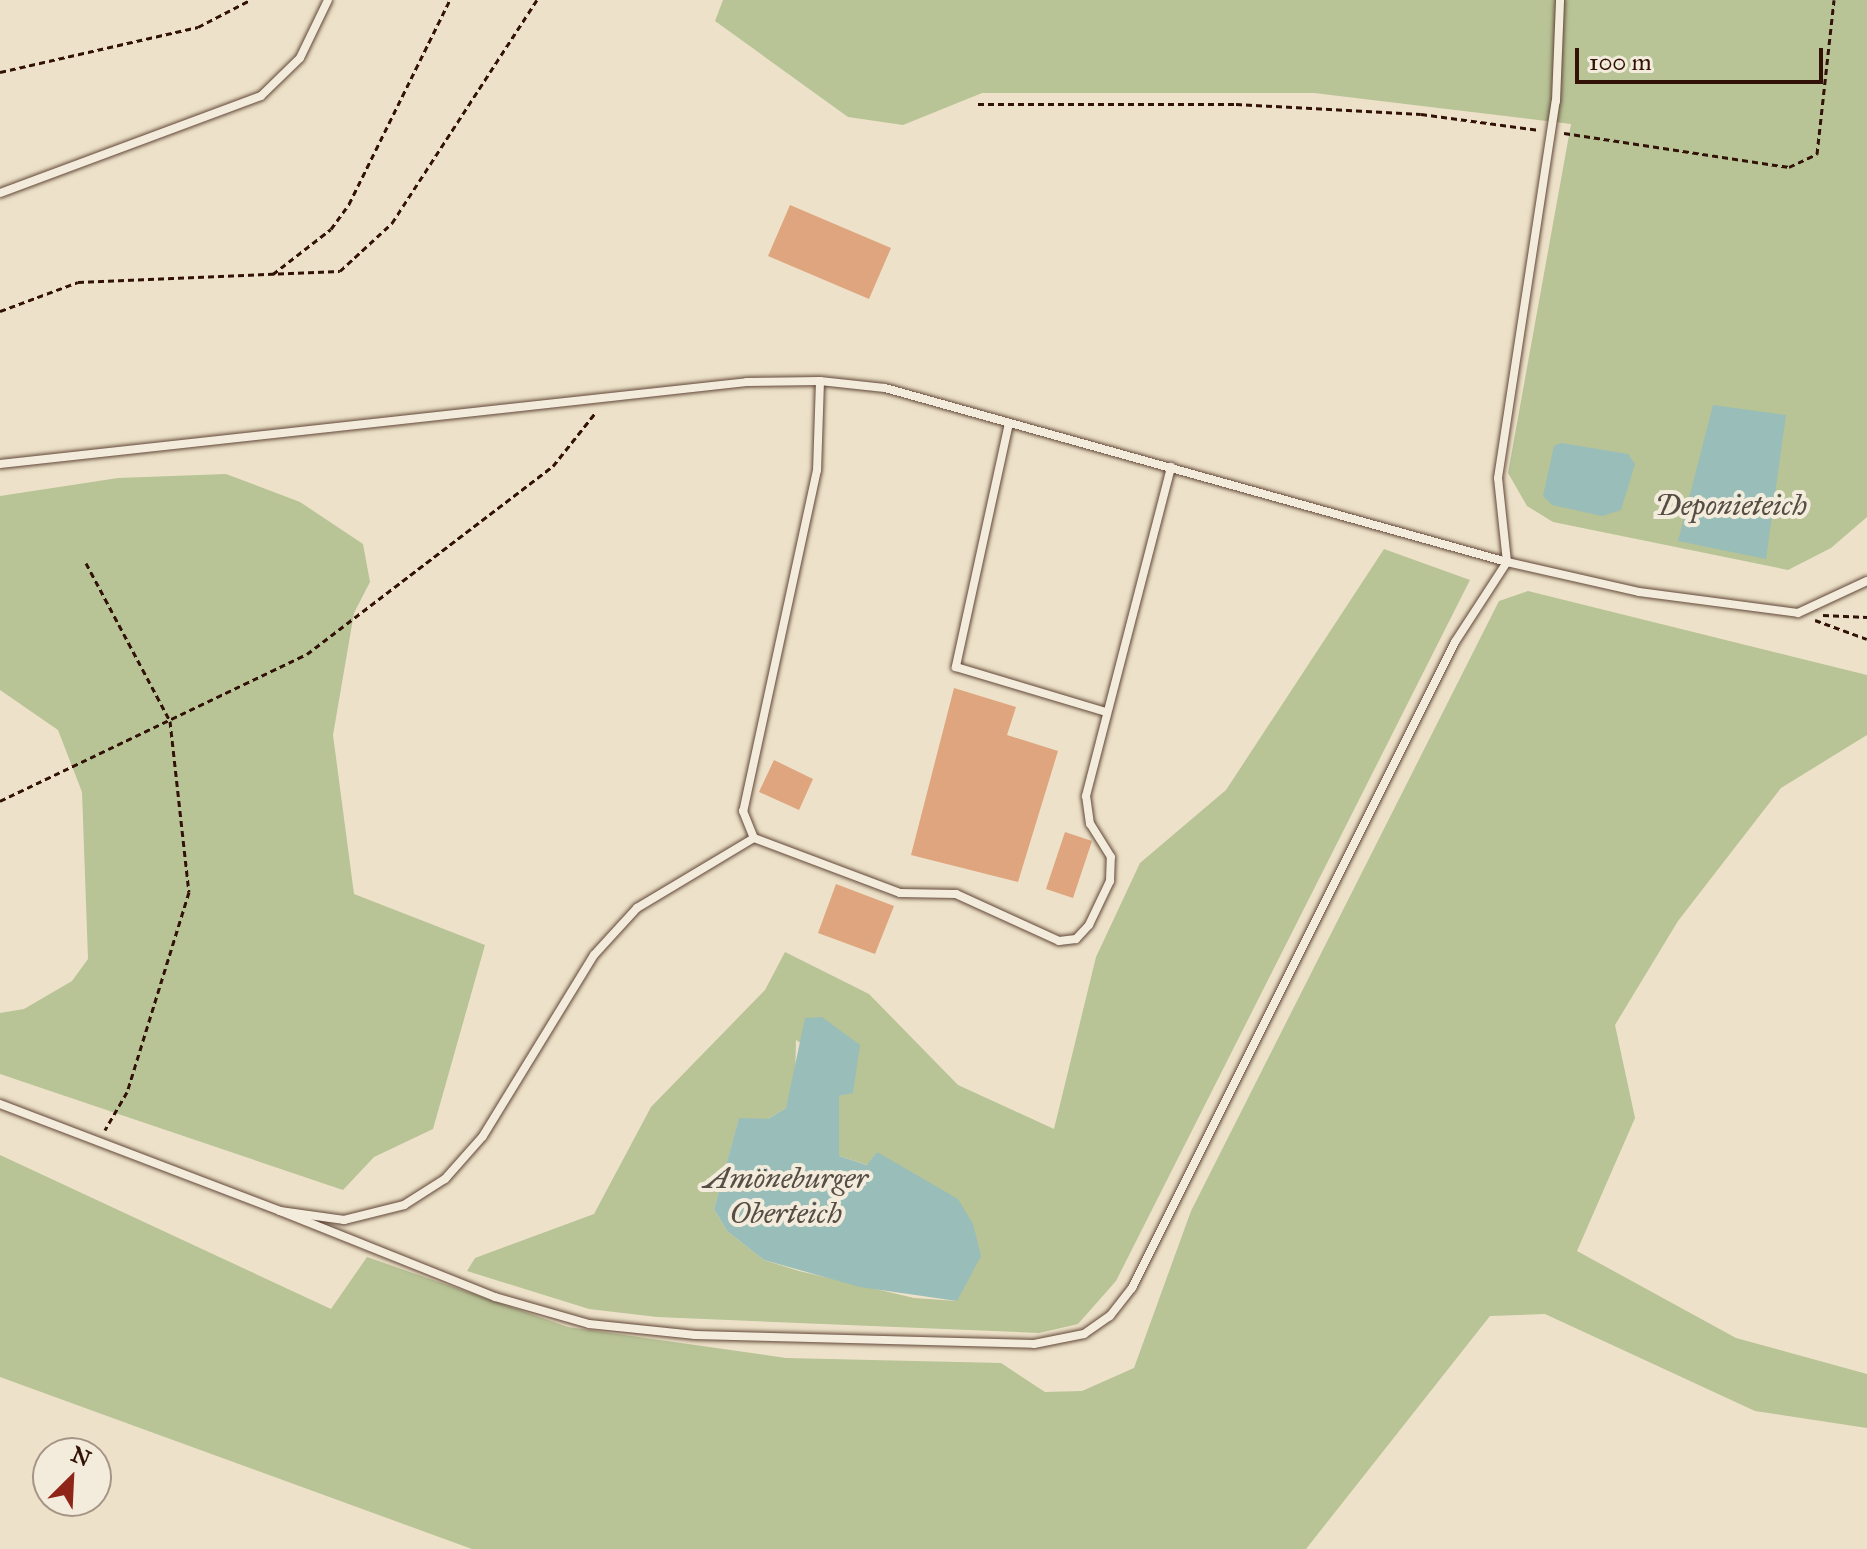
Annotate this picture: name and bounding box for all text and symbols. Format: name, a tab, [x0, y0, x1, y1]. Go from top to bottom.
scale bar	[1579, 32, 1827, 82]
text: 100 m	[1589, 47, 1652, 77]
water label: Deponieteich	[1655, 487, 1807, 523]
water label: Amöneburger Oberteich	[704, 1160, 868, 1230]
north arrow	[32, 1437, 112, 1517]
text: N	[67, 1440, 95, 1473]

